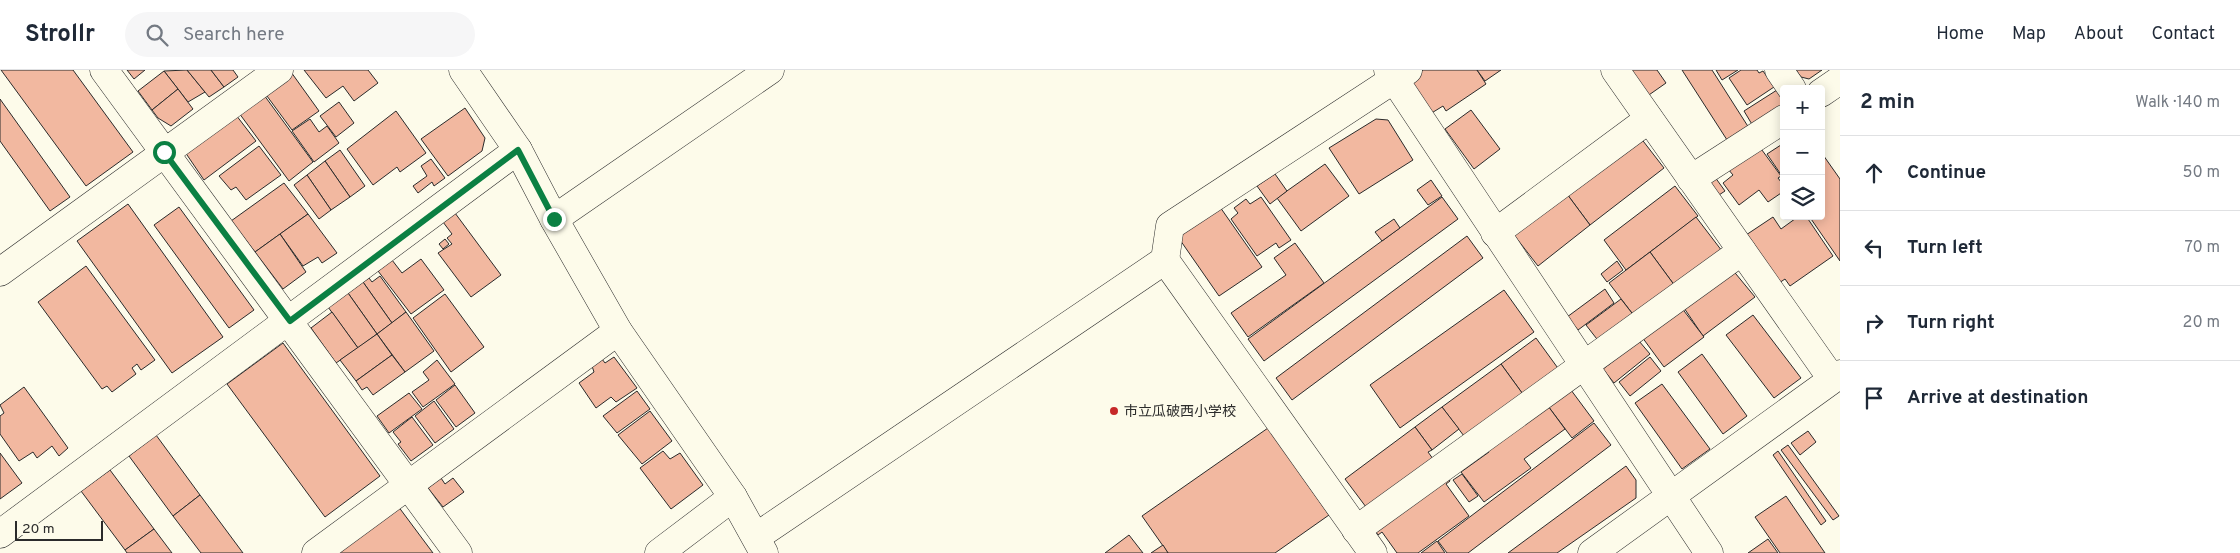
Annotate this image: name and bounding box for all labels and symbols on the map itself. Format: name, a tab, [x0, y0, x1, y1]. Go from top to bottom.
route start	[153, 141, 176, 164]
route end	[543, 208, 566, 231]
place label: 市立瓜破西小学校	[1124, 404, 1236, 421]
marker: 市立瓜破西小学校	[1108, 405, 1120, 417]
scale bar	[15, 518, 102, 541]

